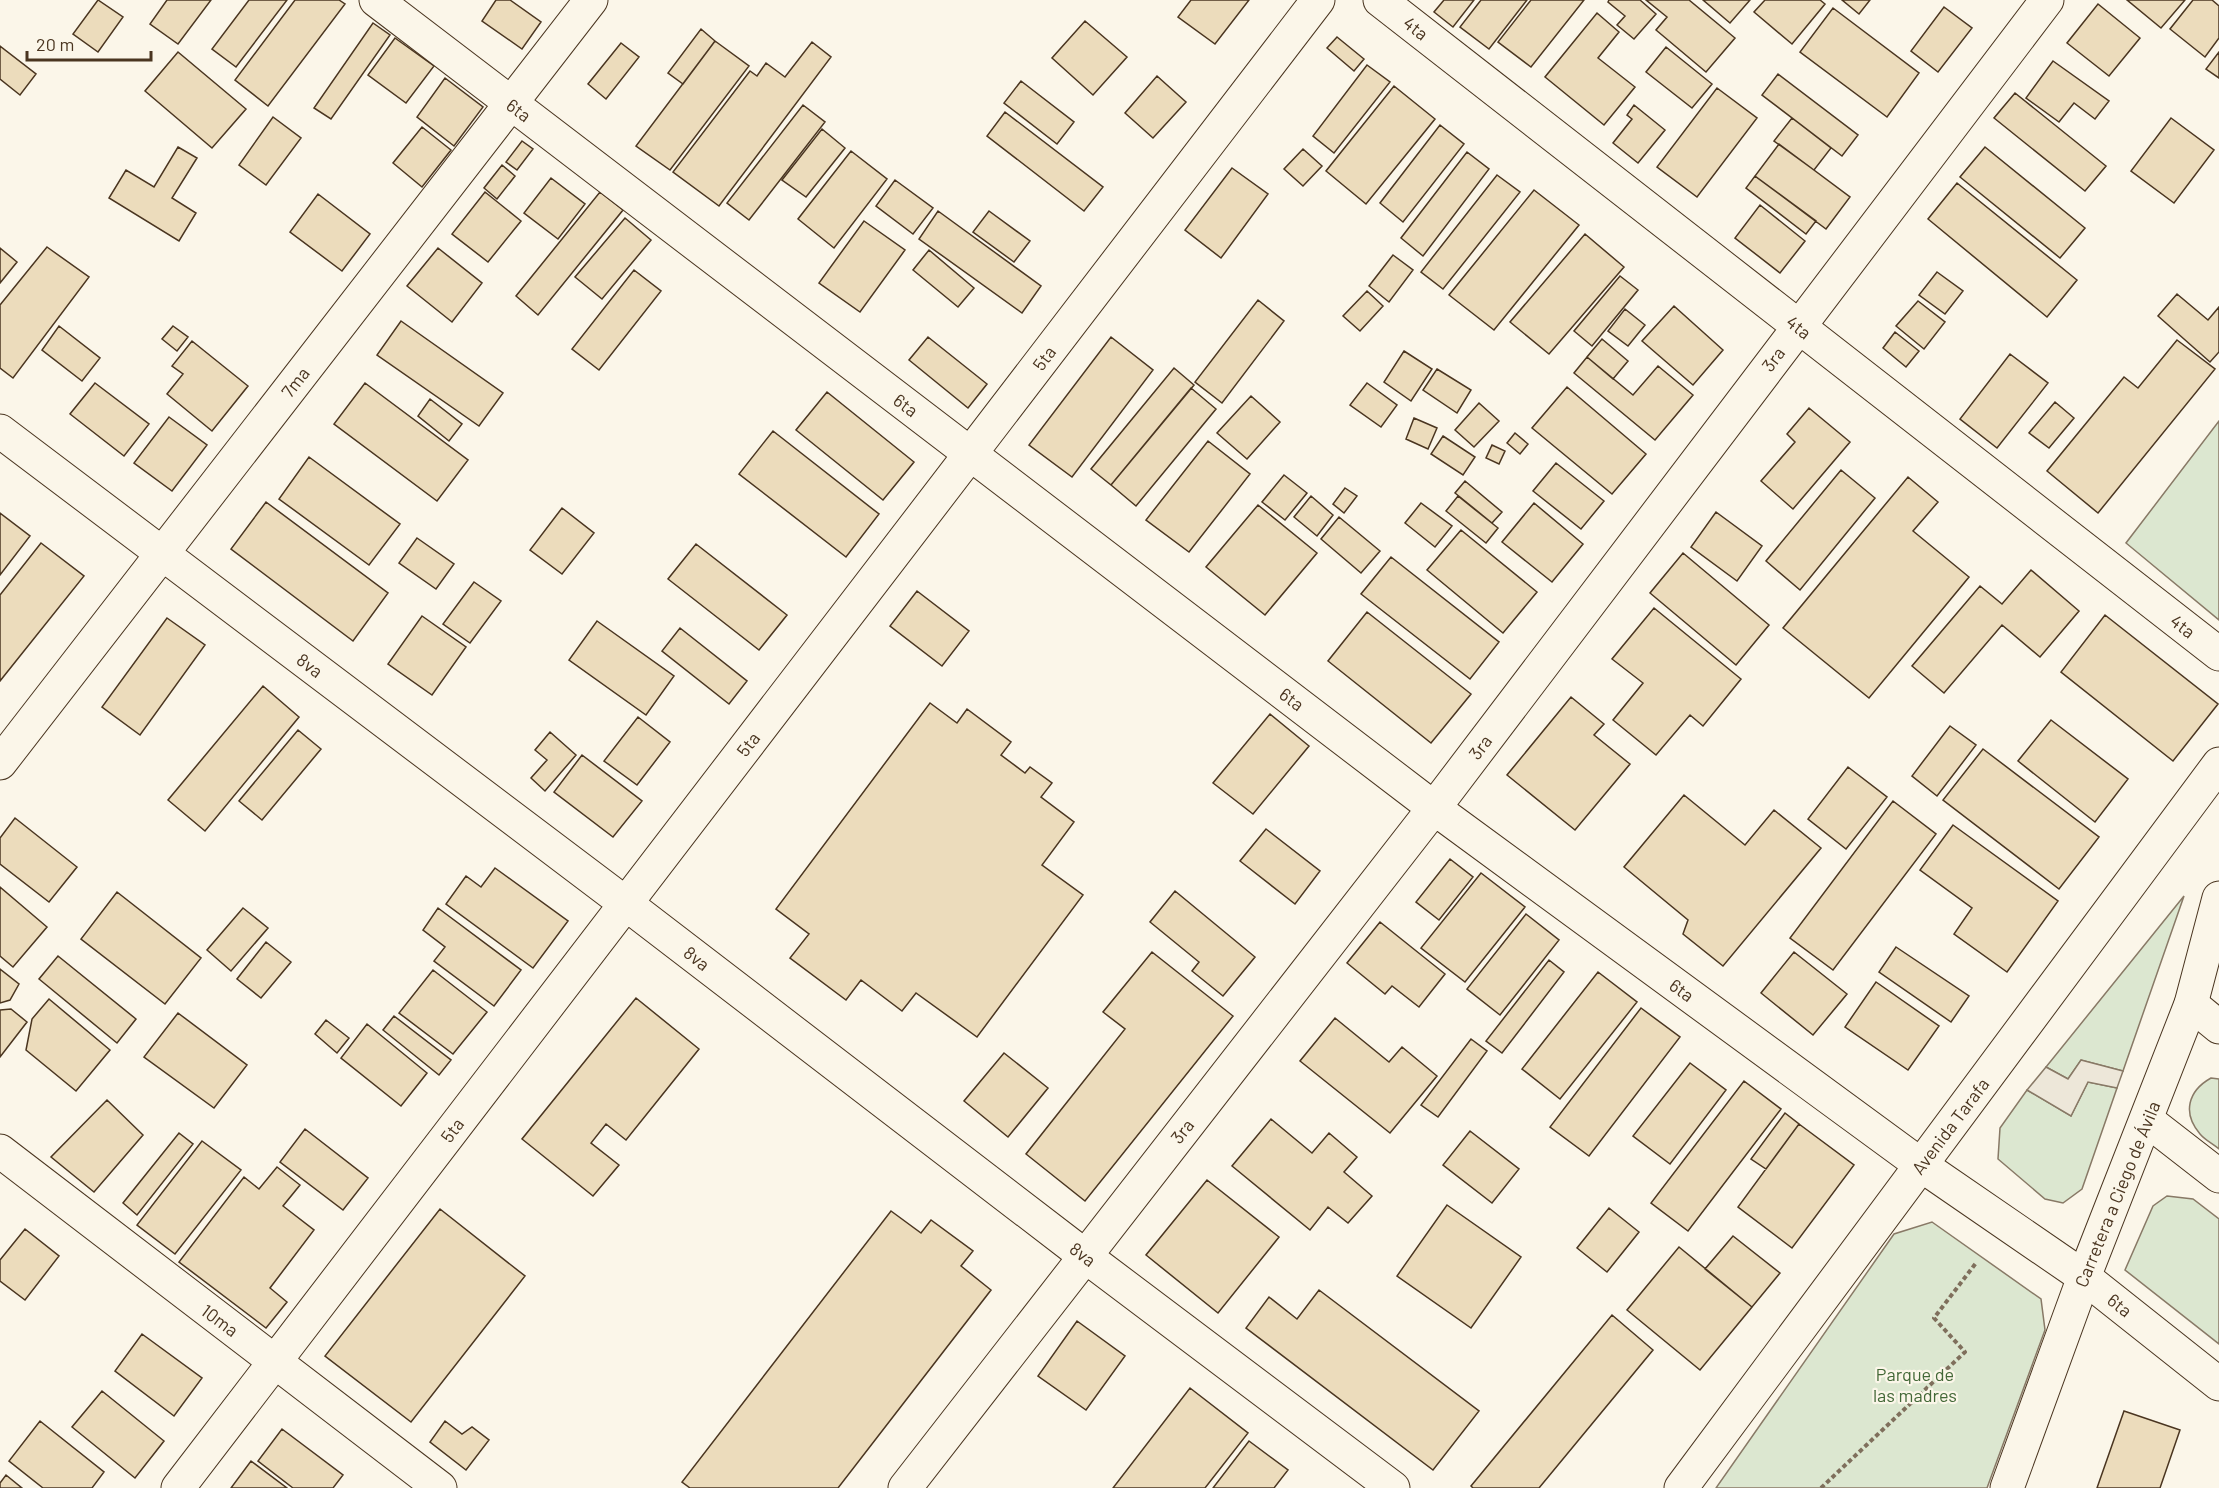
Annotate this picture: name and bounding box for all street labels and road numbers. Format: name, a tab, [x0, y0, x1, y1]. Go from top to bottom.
street label: 4ta	[1399, 11, 1433, 45]
street label: 6ta	[502, 94, 536, 126]
street label: 4ta	[1782, 310, 1816, 344]
street label: 5ta	[1028, 341, 1060, 375]
street label: 3ra	[1757, 342, 1789, 376]
street label: 7ma	[276, 362, 314, 402]
street label: 6ta	[889, 389, 923, 421]
street label: 4ta	[2166, 609, 2200, 643]
street label: 8va	[293, 648, 327, 682]
street label: 6ta	[1275, 683, 1309, 715]
street label: 5ta	[732, 727, 764, 761]
street label: 3ra	[1464, 730, 1496, 764]
street label: 8va	[680, 941, 714, 975]
street label: 6ta	[1665, 974, 1699, 1006]
street label: Avenida Tarafa	[1907, 1073, 1993, 1179]
street label: Carretera a Ciego de Ávila	[2070, 1098, 2164, 1290]
street label: 5ta	[436, 1113, 468, 1147]
street label: 3ra	[1166, 1114, 1198, 1148]
street label: 8va	[1066, 1237, 1100, 1271]
street label: 6ta	[2103, 1289, 2137, 1321]
street label: 10ma	[197, 1299, 243, 1341]

